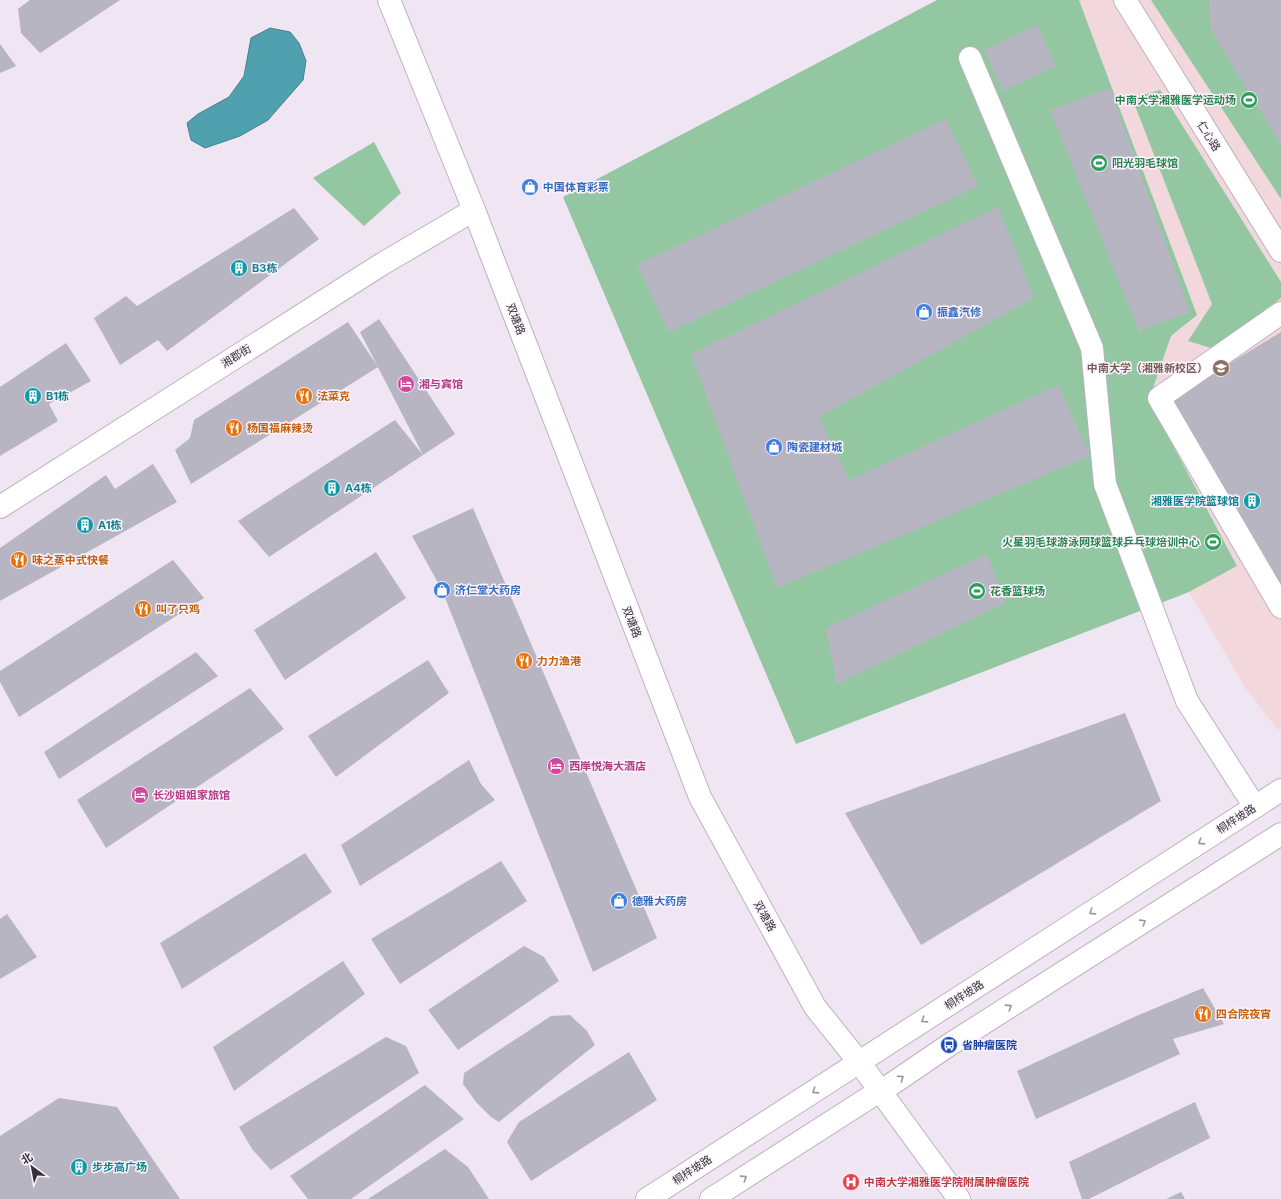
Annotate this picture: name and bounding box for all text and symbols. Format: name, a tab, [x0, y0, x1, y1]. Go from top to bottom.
sports icon: 中南大学湘雅医学运动场	[1239, 90, 1259, 110]
place label: 中南大学湘雅医学运动场	[1115, 93, 1236, 107]
street label: 仁心路	[1194, 118, 1224, 154]
sports icon: 阳光羽毛球馆	[1089, 153, 1109, 173]
place label: 阳光羽毛球馆	[1112, 156, 1178, 170]
shop icon: 中国体育彩票	[520, 177, 540, 197]
place label: 中国体育彩票	[543, 180, 609, 194]
building icon: B3栋	[229, 258, 249, 278]
place label: B3栋	[252, 261, 277, 275]
street label: 双塘路	[504, 301, 528, 337]
shop icon: 振鑫汽修	[914, 302, 934, 322]
place label: 振鑫汽修	[937, 305, 982, 319]
street label: 湘郡街	[218, 341, 254, 371]
school or university icon: 中南大学（湘雅新校区）	[1211, 358, 1231, 378]
place label: 中南大学（湘雅新校区）	[1087, 361, 1208, 375]
hotel icon: 湘与宾馆	[396, 374, 416, 394]
place label: 湘与宾馆	[419, 377, 463, 391]
building icon: B1栋	[23, 386, 43, 406]
restaurant icon: 法菜克	[294, 386, 314, 406]
place label: B1栋	[46, 389, 69, 403]
place label: 法菜克	[317, 389, 350, 403]
restaurant icon: 杨国福麻辣烫	[224, 418, 244, 438]
place label: 杨国福麻辣烫	[247, 421, 313, 435]
shop icon: 陶瓷建材城	[764, 437, 784, 457]
place label: 陶瓷建材城	[787, 440, 843, 454]
building icon: A4栋	[322, 478, 342, 498]
place label: A4栋	[345, 481, 372, 495]
building icon: 湘雅医学院篮球馆	[1242, 491, 1262, 511]
place label: 湘雅医学院篮球馆	[1151, 494, 1239, 508]
building icon: A1栋	[75, 515, 95, 535]
place label: A1栋	[98, 518, 121, 532]
sports icon: 火星羽毛球游泳网球篮球乒乓球培训中心	[1203, 532, 1223, 552]
place label: 火星羽毛球游泳网球篮球乒乓球培训中心	[1002, 535, 1200, 549]
restaurant icon: 味之蒸中式快餐	[9, 550, 29, 570]
place label: 味之蒸中式快餐	[32, 553, 109, 567]
shop icon: 济仁堂大药房	[432, 580, 452, 600]
sports icon: 花香篮球场	[967, 581, 987, 601]
place label: 济仁堂大药房	[455, 583, 521, 597]
place label: 花香篮球场	[990, 584, 1045, 598]
restaurant icon: 叫了只鸡	[133, 599, 153, 619]
place label: 叫了只鸡	[156, 602, 200, 616]
street label: 双塘路	[620, 604, 644, 640]
restaurant icon: 力力渔港	[514, 651, 534, 671]
place label: 力力渔港	[537, 654, 581, 668]
hotel icon: 西岸悦海大酒店	[546, 756, 566, 776]
place label: 西岸悦海大酒店	[569, 759, 646, 773]
hotel icon: 长沙姐姐家旅馆	[130, 785, 150, 805]
place label: 长沙姐姐家旅馆	[153, 788, 230, 802]
street label: 桐梓坡路	[1214, 801, 1258, 837]
one-way arrow	[1198, 837, 1205, 844]
shop icon: 德雅大药房	[609, 891, 629, 911]
place label: 德雅大药房	[632, 894, 687, 908]
street label: 双塘路	[751, 898, 779, 934]
one-way arrow	[1089, 908, 1096, 915]
one-way arrow	[1138, 919, 1145, 926]
street label: 桐梓坡路	[942, 977, 986, 1013]
one-way arrow	[1005, 1004, 1012, 1011]
restaurant icon: 四合院夜宵	[1193, 1004, 1213, 1024]
place label: 四合院夜宵	[1216, 1007, 1271, 1021]
one-way arrow	[921, 1016, 928, 1023]
bus stop icon: 省肿瘤医院	[939, 1035, 959, 1055]
place label: 省肿瘤医院	[962, 1038, 1017, 1052]
one-way arrow	[896, 1076, 903, 1083]
one-way arrow	[812, 1086, 819, 1094]
north arrow	[12, 1147, 52, 1187]
text: 北	[18, 1150, 35, 1167]
street label: 桐梓坡路	[670, 1152, 714, 1188]
building icon: 步步高广场	[69, 1157, 89, 1177]
place label: 步步高广场	[92, 1160, 147, 1174]
hospital icon: 中南大学湘雅医学院附属肿瘤医院	[841, 1172, 861, 1192]
one-way arrow	[740, 1175, 747, 1183]
place label: 中南大学湘雅医学院附属肿瘤医院	[864, 1175, 1029, 1189]

